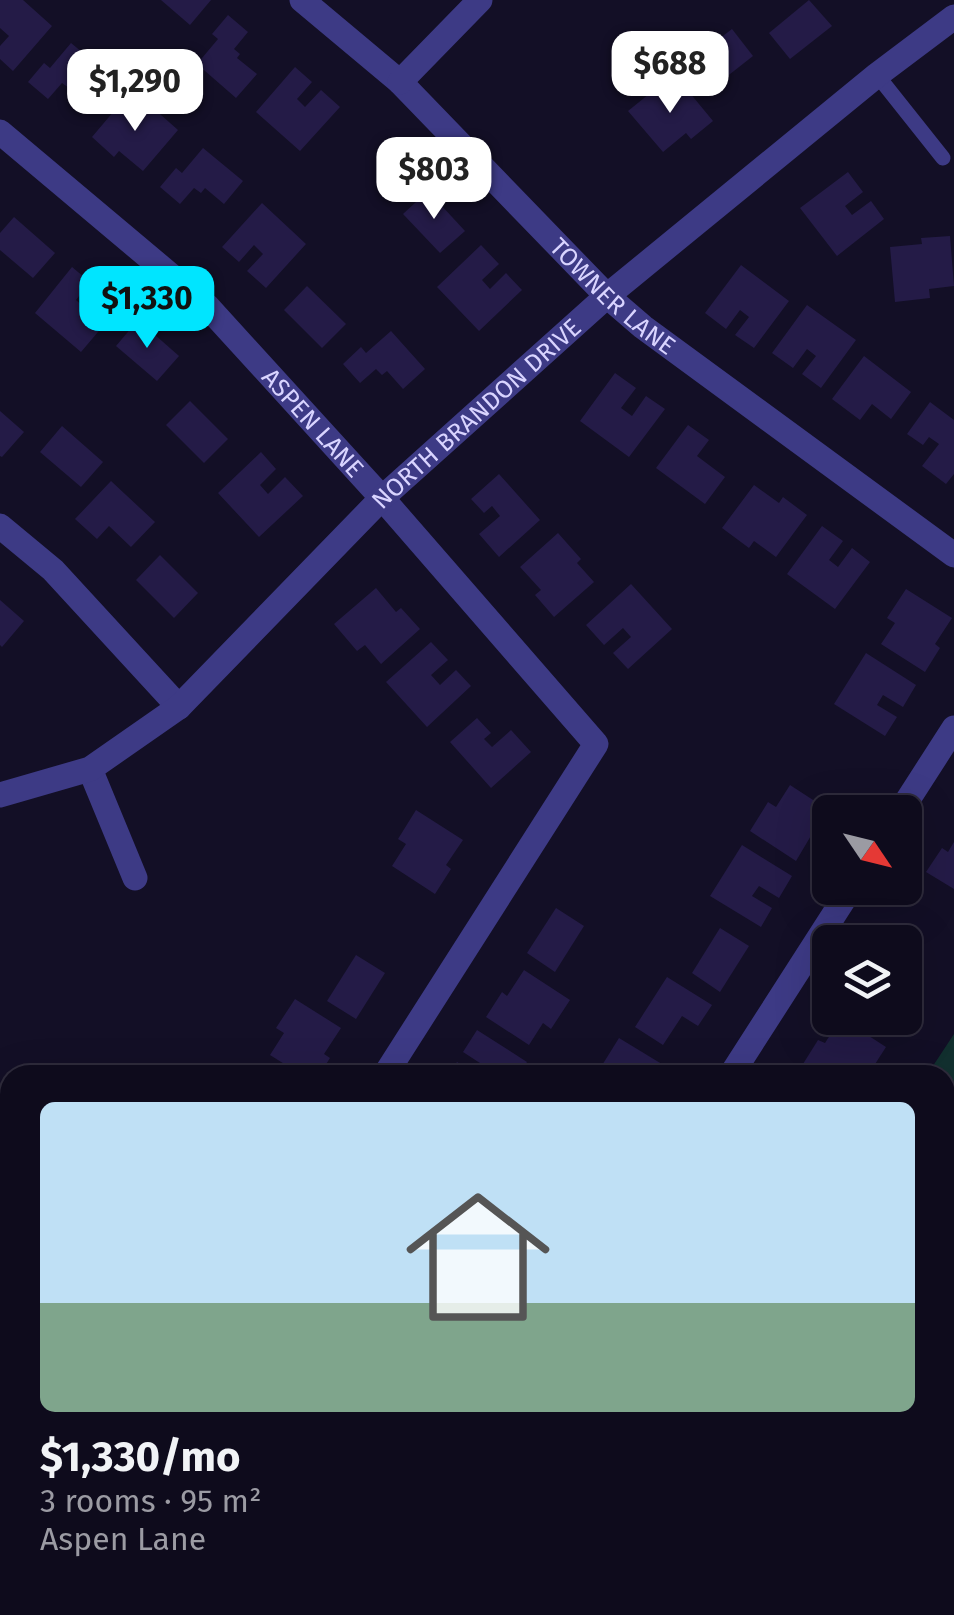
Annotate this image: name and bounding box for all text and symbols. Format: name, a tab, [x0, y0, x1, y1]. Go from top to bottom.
pin: $688	[611, 31, 729, 116]
text: $688	[634, 44, 706, 82]
pin: $1,290	[54, 49, 216, 134]
text: $1,290	[89, 62, 181, 100]
pin: $803	[375, 137, 493, 222]
text: $803	[398, 150, 470, 188]
street label: TOWNER LANE	[543, 232, 681, 362]
pin: $1,330	[66, 266, 228, 351]
text: $1,330	[101, 279, 193, 317]
street label: NORTH BRANDON DRIVE	[366, 313, 587, 515]
street label: ASPEN LANE	[255, 362, 370, 484]
north arrow	[812, 795, 922, 905]
map controls	[812, 795, 922, 1035]
button: layers	[812, 925, 922, 1035]
icon: home	[388, 1167, 568, 1347]
text: $1,330/mo	[40, 1432, 241, 1482]
text: 3 rooms · 95 m²	[40, 1482, 262, 1520]
text: Aspen Lane	[40, 1520, 206, 1558]

